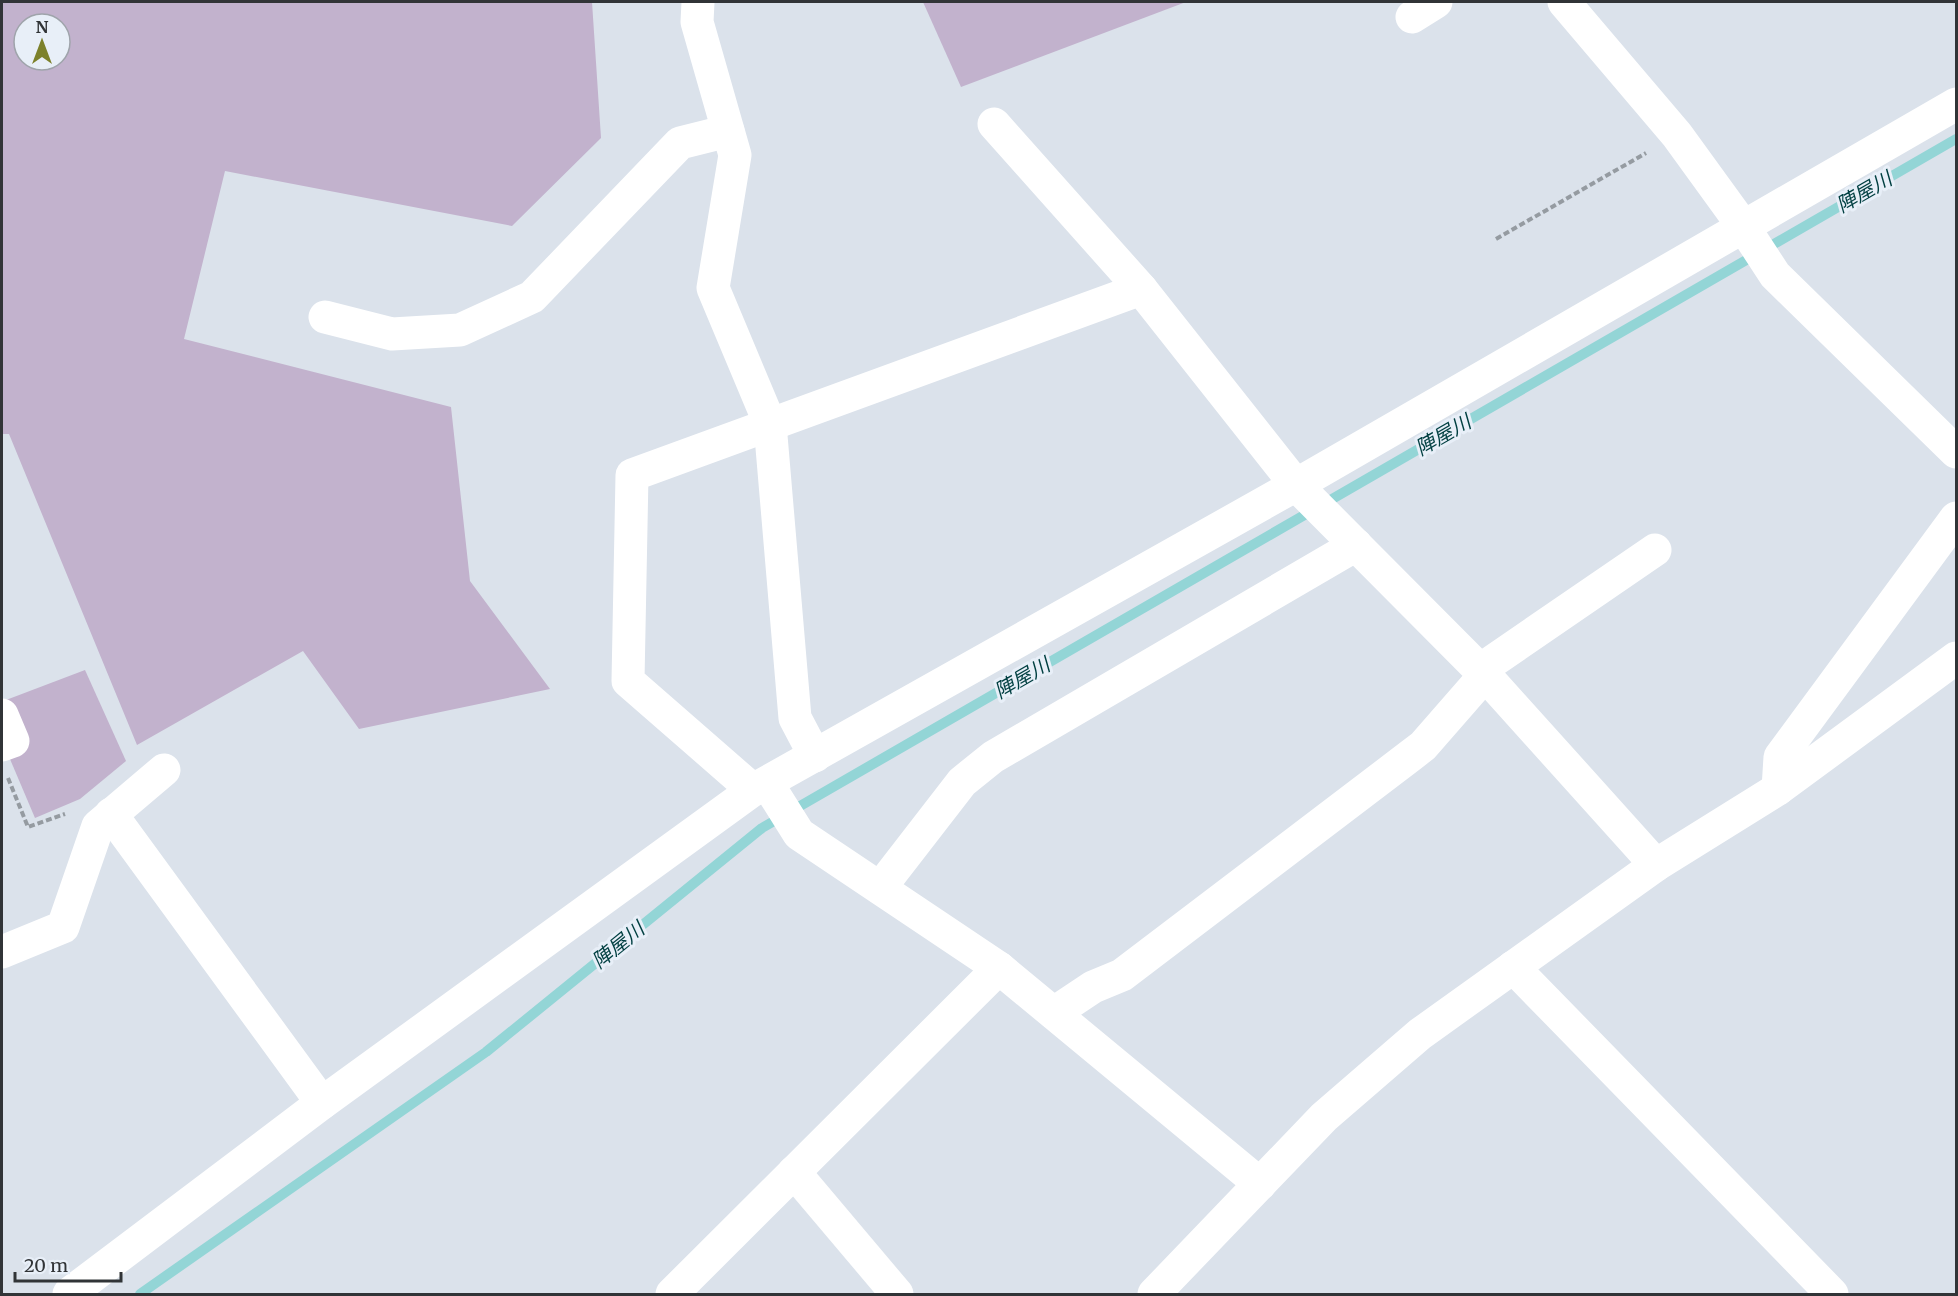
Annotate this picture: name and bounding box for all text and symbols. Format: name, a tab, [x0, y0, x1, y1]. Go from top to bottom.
north arrow	[12, 12, 72, 72]
text: N	[36, 17, 49, 37]
water label: 陣屋川	[1832, 165, 1898, 217]
water label: 陣屋川	[1411, 408, 1477, 460]
water label: 陣屋川	[990, 651, 1056, 703]
water label: 陣屋川	[587, 915, 650, 973]
scale bar	[15, 1245, 122, 1283]
text: 20 m	[24, 1254, 68, 1277]

